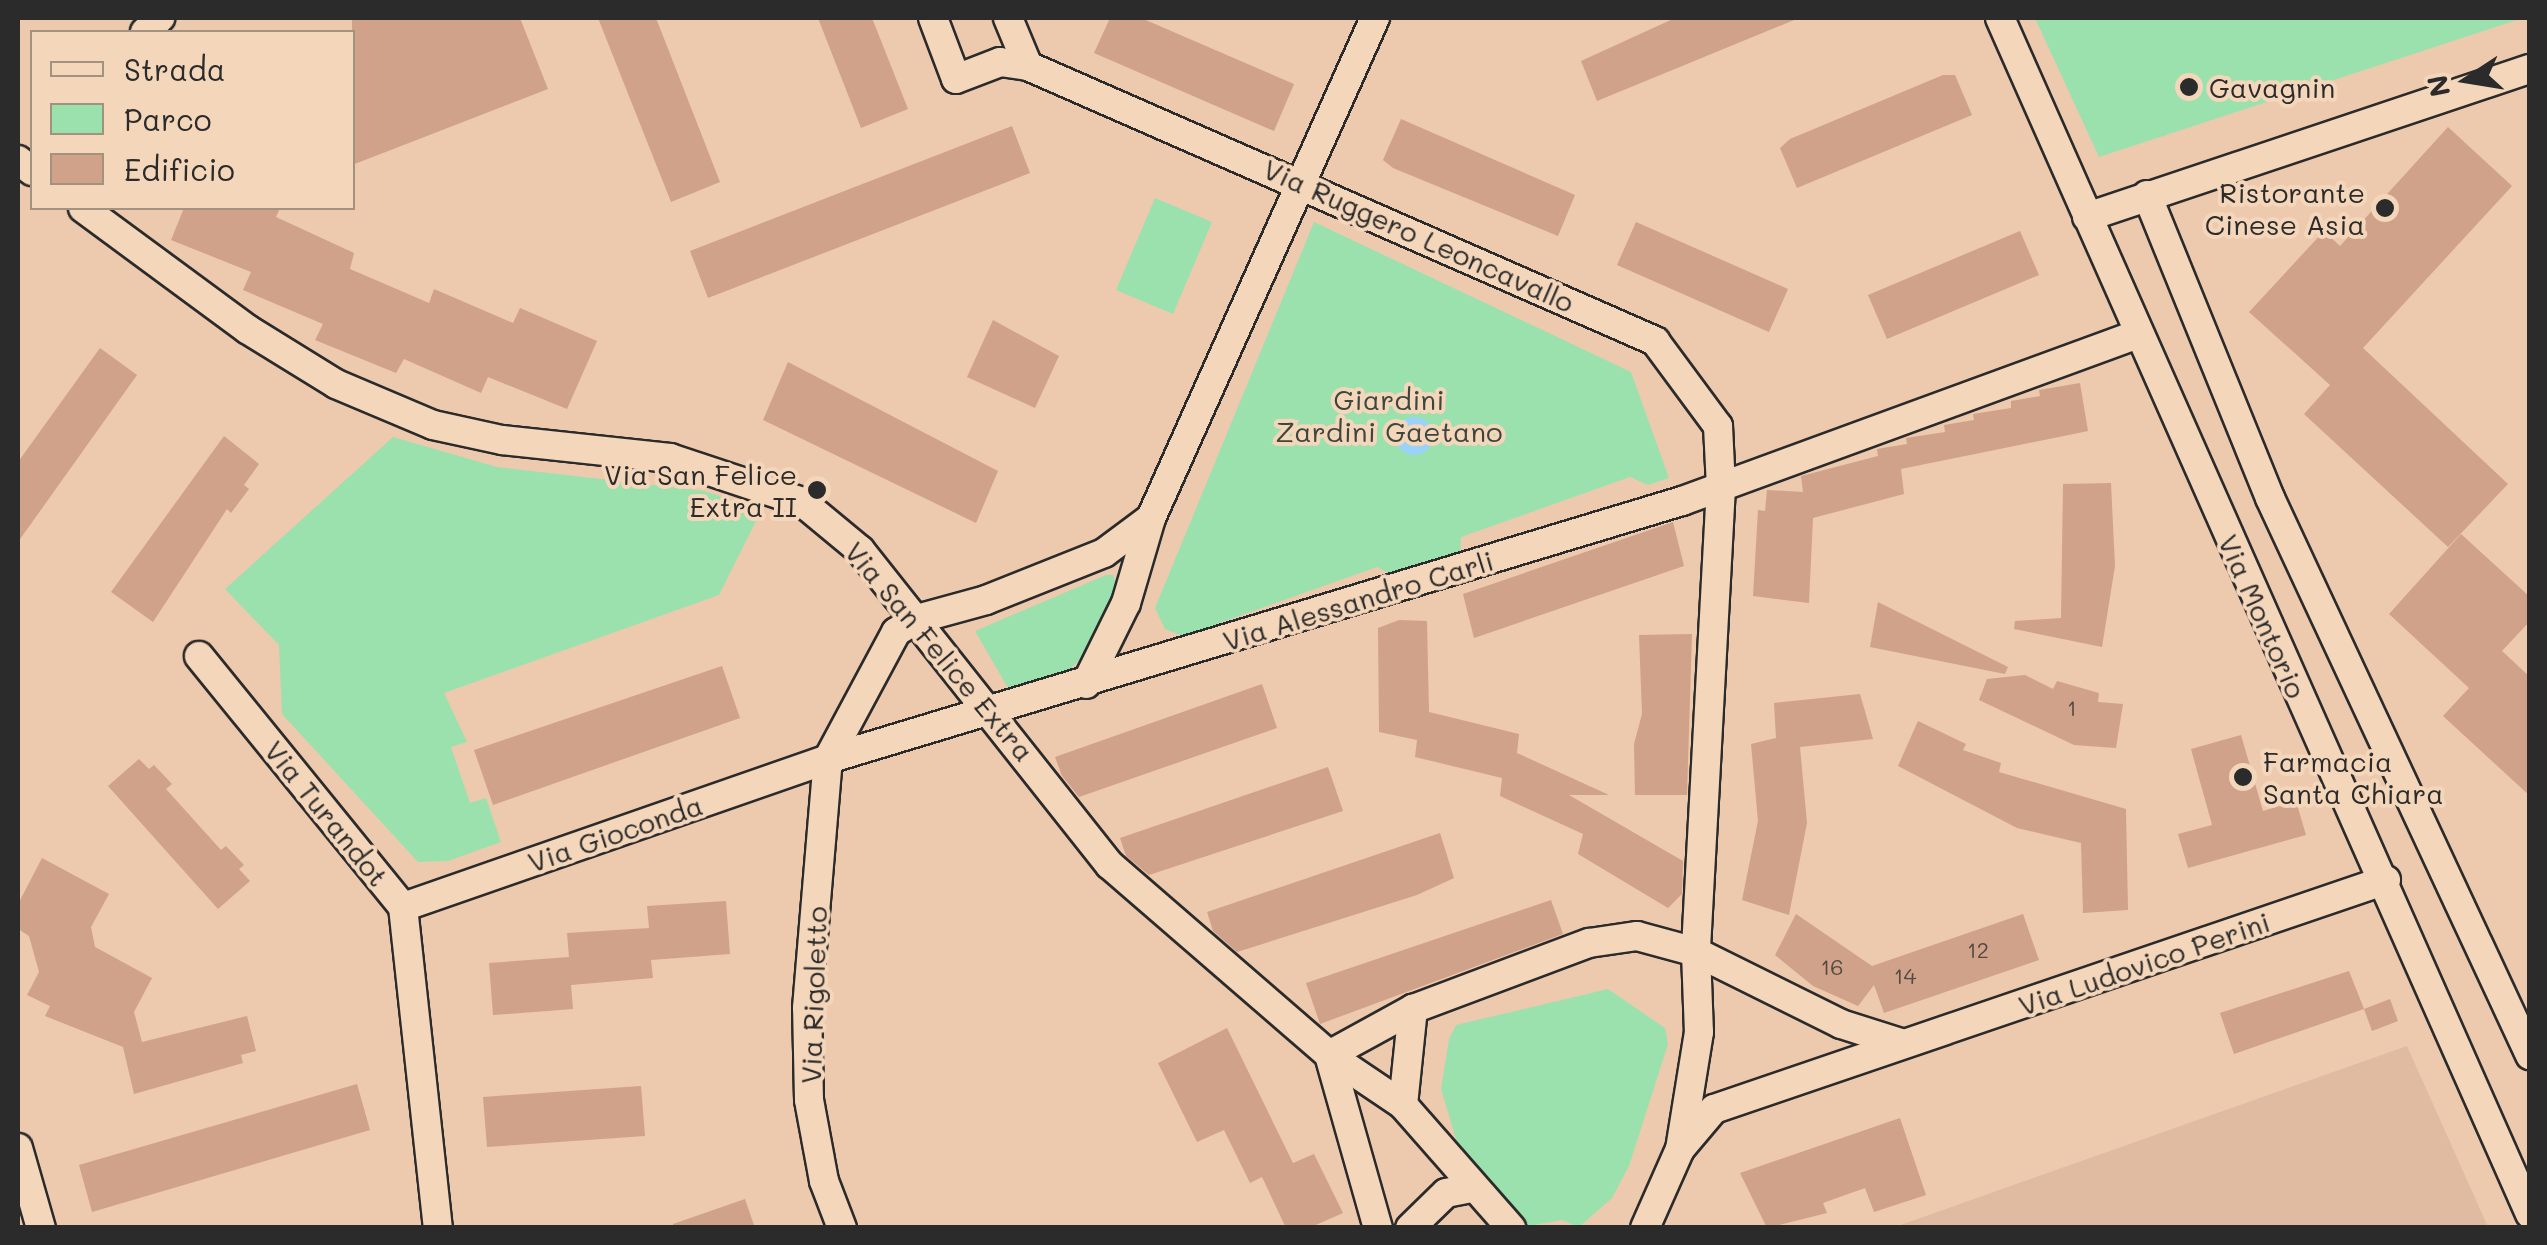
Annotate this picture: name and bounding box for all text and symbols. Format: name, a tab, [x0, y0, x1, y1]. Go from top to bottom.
legend	[30, 30, 355, 210]
north arrow	[2417, 30, 2517, 130]
text: Strada	[124, 49, 226, 89]
place label: Gavagnin	[2209, 70, 2335, 104]
text: N	[2418, 72, 2457, 100]
marker: Gavagnin	[2178, 76, 2200, 98]
text: Parco	[124, 99, 212, 139]
text: Edificio	[124, 149, 235, 189]
street label: Via Ruggero Leoncavallo	[1258, 151, 1580, 319]
place label: Ristorante Cinese Asia	[2205, 175, 2365, 241]
marker: Ristorante Cinese Asia	[2374, 197, 2396, 219]
park label: Giardini Zardini Gaetano	[1275, 382, 1503, 448]
place label: Via San Felice Extra II	[604, 457, 797, 523]
marker: Via San Felice Extra II	[806, 479, 828, 501]
street label: Via Montorio	[2212, 529, 2314, 703]
street label: Via San Felice Extra	[838, 534, 1042, 768]
street label: Via Alessandro Carli	[1219, 543, 1497, 657]
house number: 1	[2067, 695, 2077, 721]
street label: Via Turandot	[258, 733, 396, 893]
place label: Farmacia Santa Chiara	[2263, 744, 2444, 810]
marker: Farmacia Santa Chiara	[2232, 766, 2254, 788]
street label: Via Gioconda	[523, 787, 707, 879]
street label: Via Ludovico Perini	[2014, 904, 2274, 1022]
street label: Via Rigoletto	[793, 905, 833, 1085]
house number: 12	[1967, 937, 1989, 963]
house number: 16	[1820, 954, 1844, 980]
house number: 14	[1894, 963, 1916, 989]

